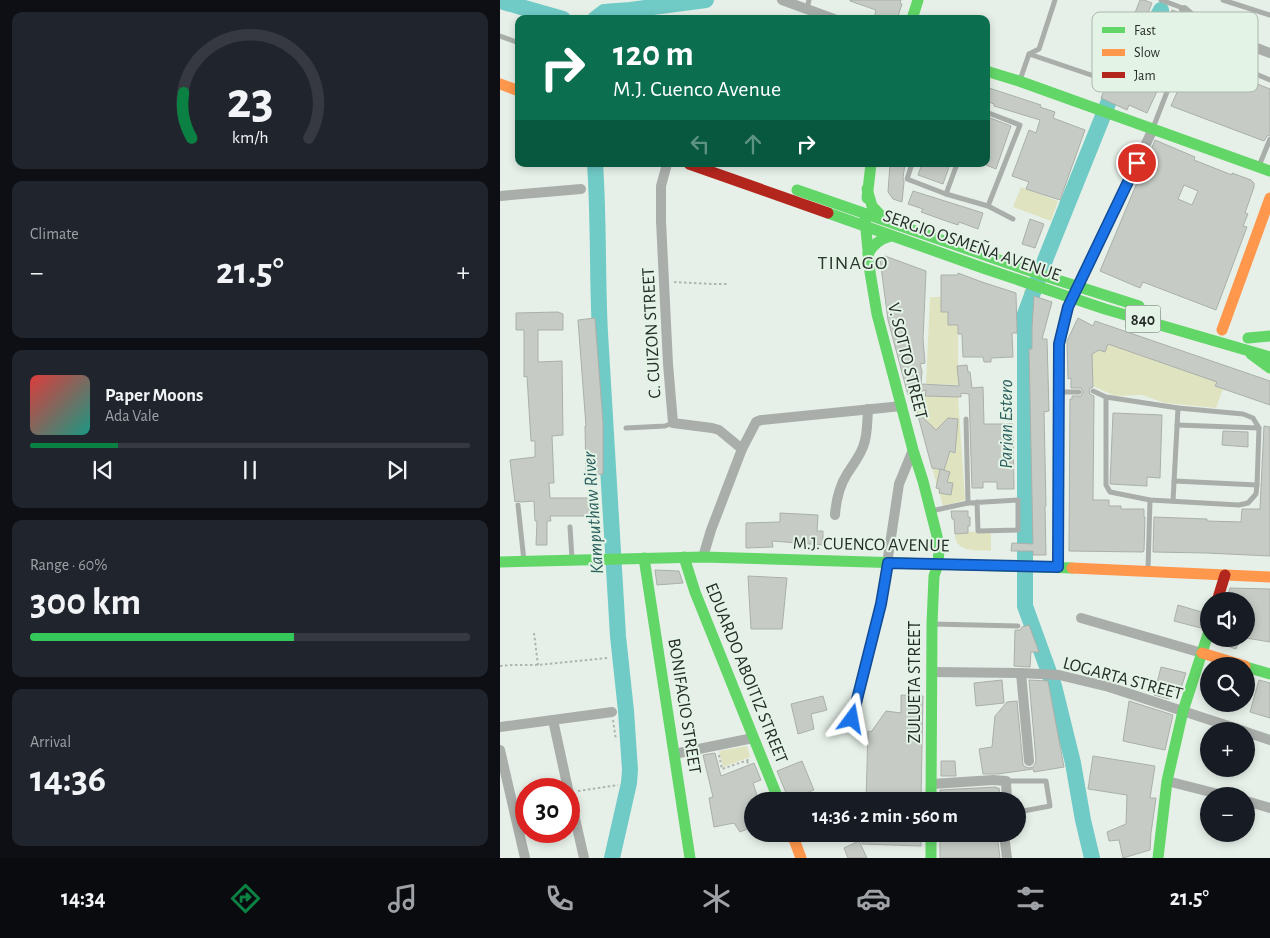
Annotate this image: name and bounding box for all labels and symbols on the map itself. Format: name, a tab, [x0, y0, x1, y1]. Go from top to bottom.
legend	[1092, 12, 1258, 92]
text: Fast	[1134, 24, 1156, 38]
text: Slow	[1134, 46, 1161, 60]
text: Jam	[1134, 69, 1156, 83]
pin	[1116, 142, 1158, 184]
street label: SERGIO OSMEÑA AVENUE	[881, 204, 1064, 285]
district label: TINAGO	[818, 253, 888, 273]
street label: C. CUIZON STREET	[640, 267, 664, 399]
street label: V. SOTTO STREET	[884, 301, 930, 421]
road number: 840	[1126, 306, 1160, 332]
water label: Parian Estero	[997, 379, 1016, 469]
water label: Kamputhaw River	[580, 450, 607, 575]
street label: M.J. CUENCO AVENUE	[793, 535, 950, 555]
street label: EDUARDO ABOITIZ STREET	[702, 580, 791, 766]
street label: ZULUETA STREET	[906, 621, 924, 743]
street label: BONIFACIO STREET	[664, 637, 704, 775]
street label: LOGARTA STREET	[1061, 654, 1185, 704]
position arrow	[825, 692, 877, 744]
speed limit sign: 30	[515, 778, 580, 843]

